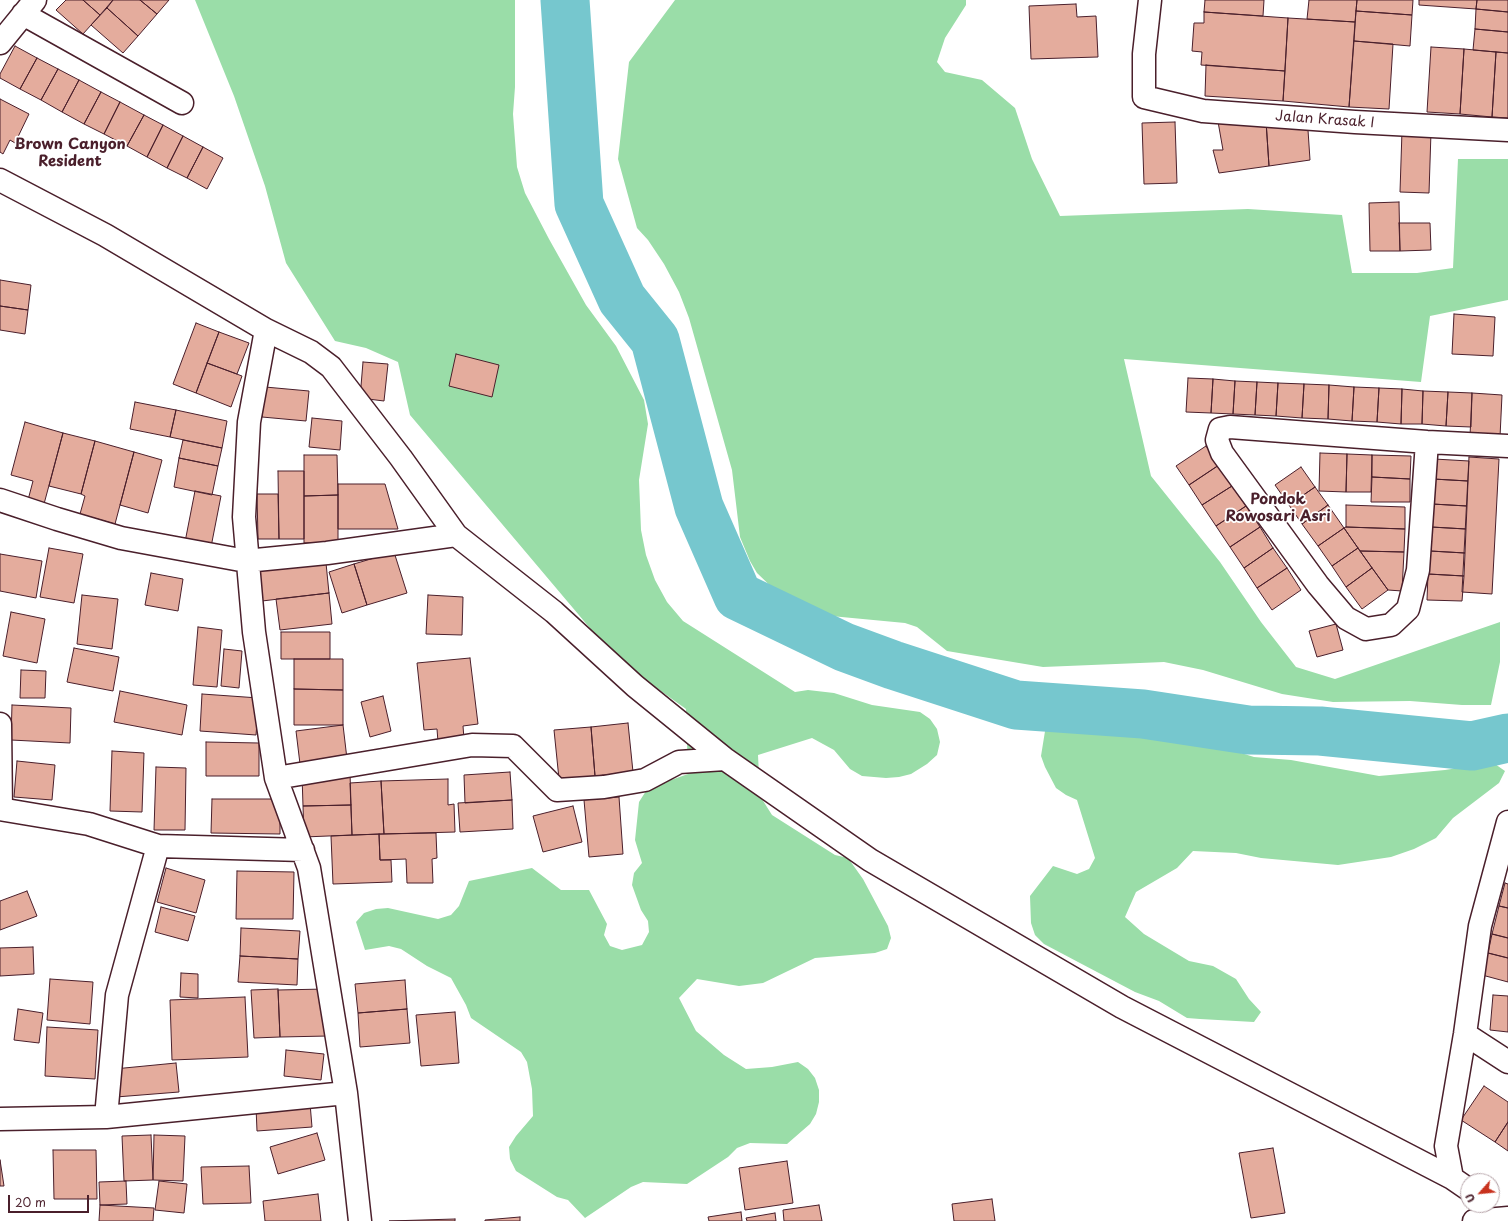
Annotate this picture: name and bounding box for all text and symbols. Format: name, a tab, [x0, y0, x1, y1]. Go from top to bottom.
street label: Jalan Krasak I	[1275, 108, 1375, 132]
district label: Brown Canyon Resident	[14, 136, 126, 171]
district label: Pondok Rowosari Asri	[1225, 491, 1331, 526]
north arrow	[1460, 1173, 1500, 1213]
scale bar	[10, 1187, 91, 1213]
text: U	[1460, 1191, 1479, 1206]
text: 20 m	[15, 1193, 46, 1211]

